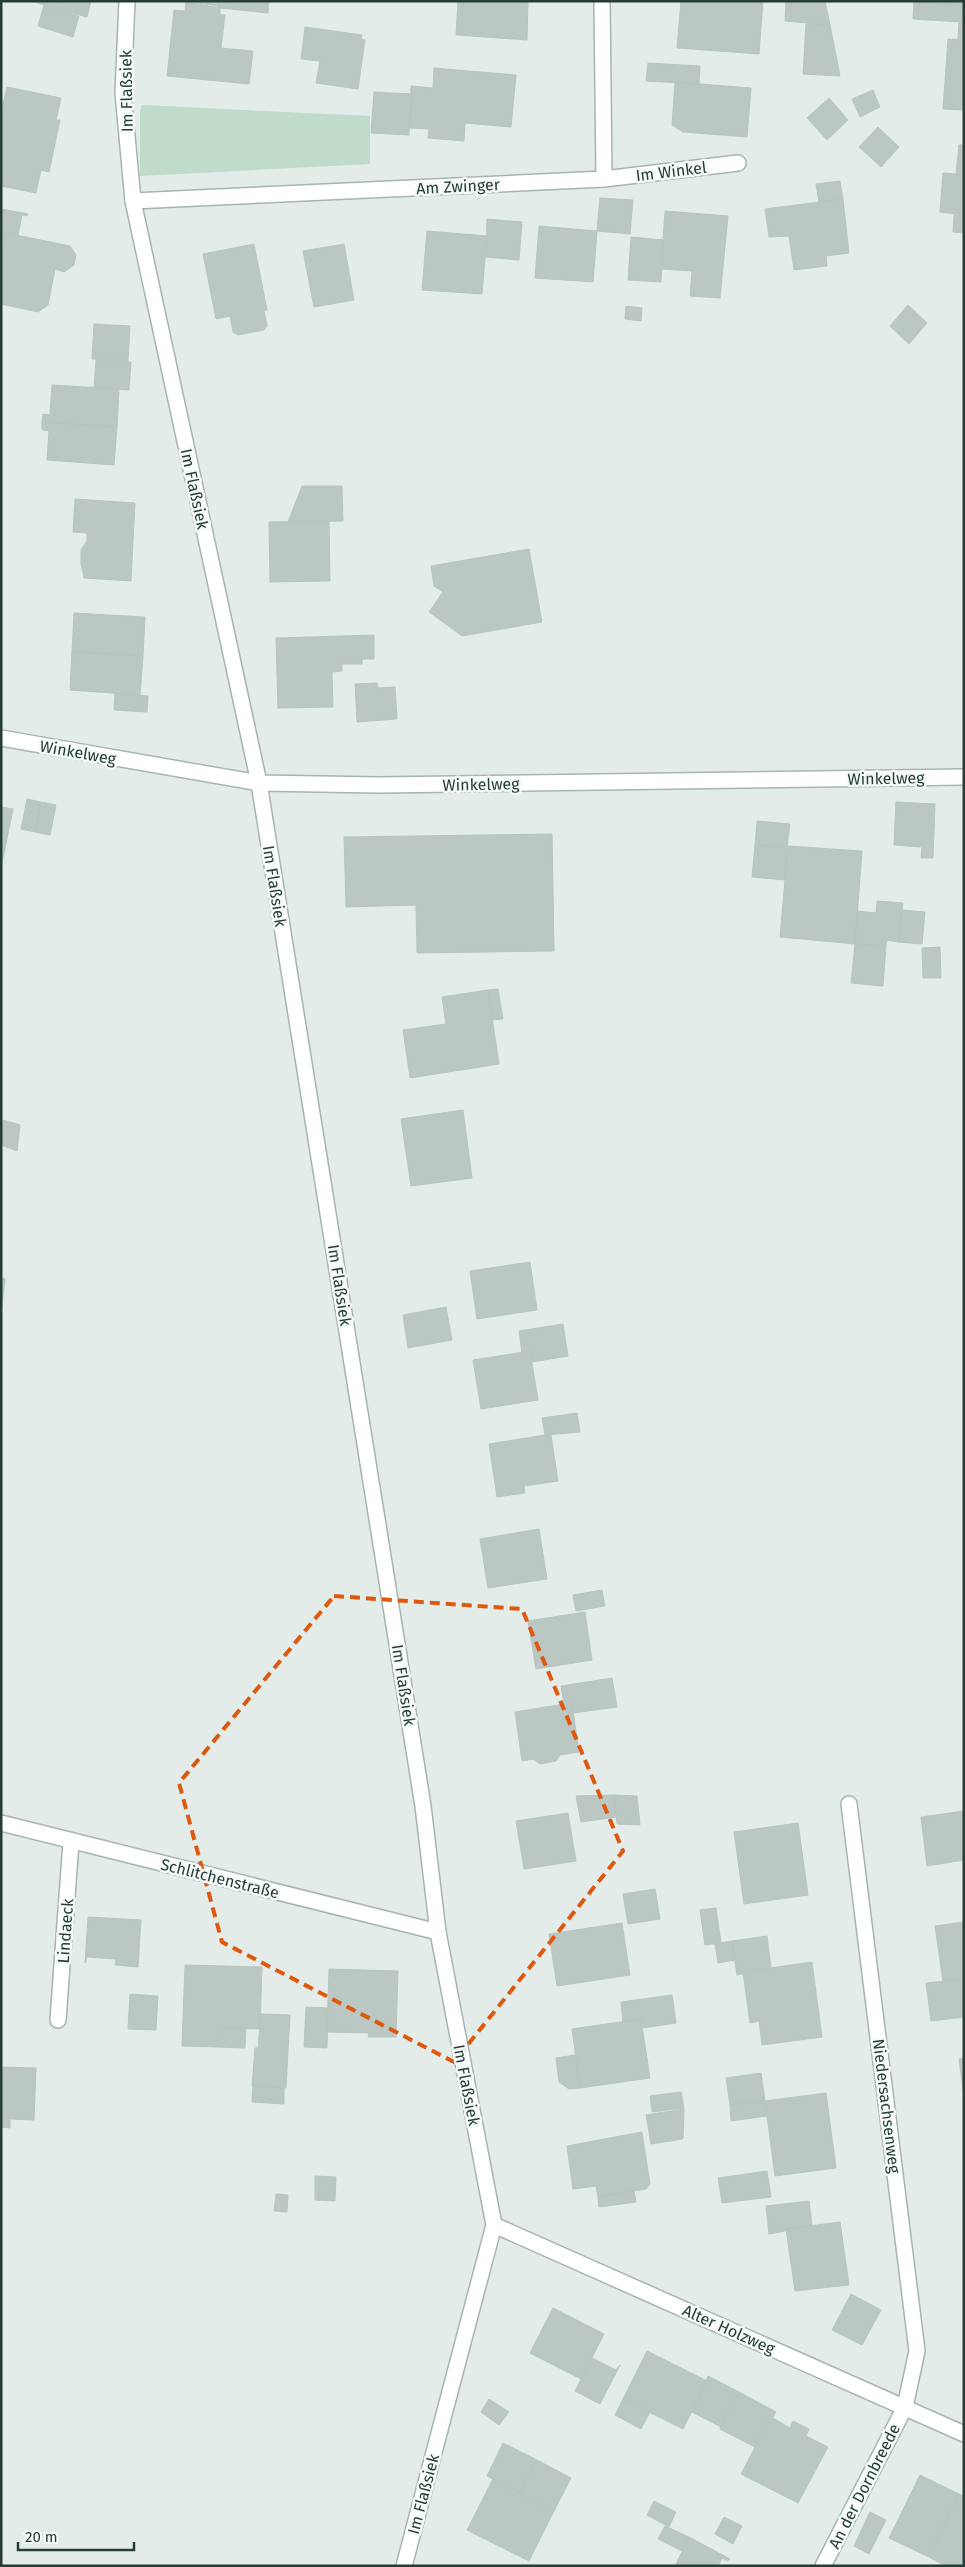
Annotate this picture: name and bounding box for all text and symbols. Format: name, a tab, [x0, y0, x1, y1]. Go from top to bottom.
street label: Im Flaßsiek	[116, 49, 137, 132]
street label: Im Winkel	[635, 158, 708, 185]
street label: Am Zwinger	[416, 175, 501, 198]
street label: Im Flaßsiek	[177, 447, 213, 532]
street label: Winkelweg	[38, 736, 118, 769]
street label: Winkelweg	[847, 768, 925, 789]
street label: Winkelweg	[442, 774, 520, 795]
street label: Im Flaßsiek	[259, 844, 290, 929]
street label: Im Flaßsiek	[324, 1243, 355, 1328]
street label: Im Flaßsiek	[388, 1643, 419, 1728]
street label: Schlitchenstraße	[159, 1855, 281, 1902]
street label: Lindaeck	[54, 1897, 77, 1964]
street label: Niedersachsenweg	[869, 2038, 904, 2175]
street label: Im Flaßsiek	[449, 2043, 484, 2128]
street label: Alter Holzweg	[680, 2301, 779, 2359]
street label: An der Dornbreede	[825, 2421, 904, 2552]
street label: Im Flaßsiek	[404, 2451, 443, 2536]
scale bar	[18, 2520, 134, 2552]
text: 20 m	[25, 2528, 58, 2546]

